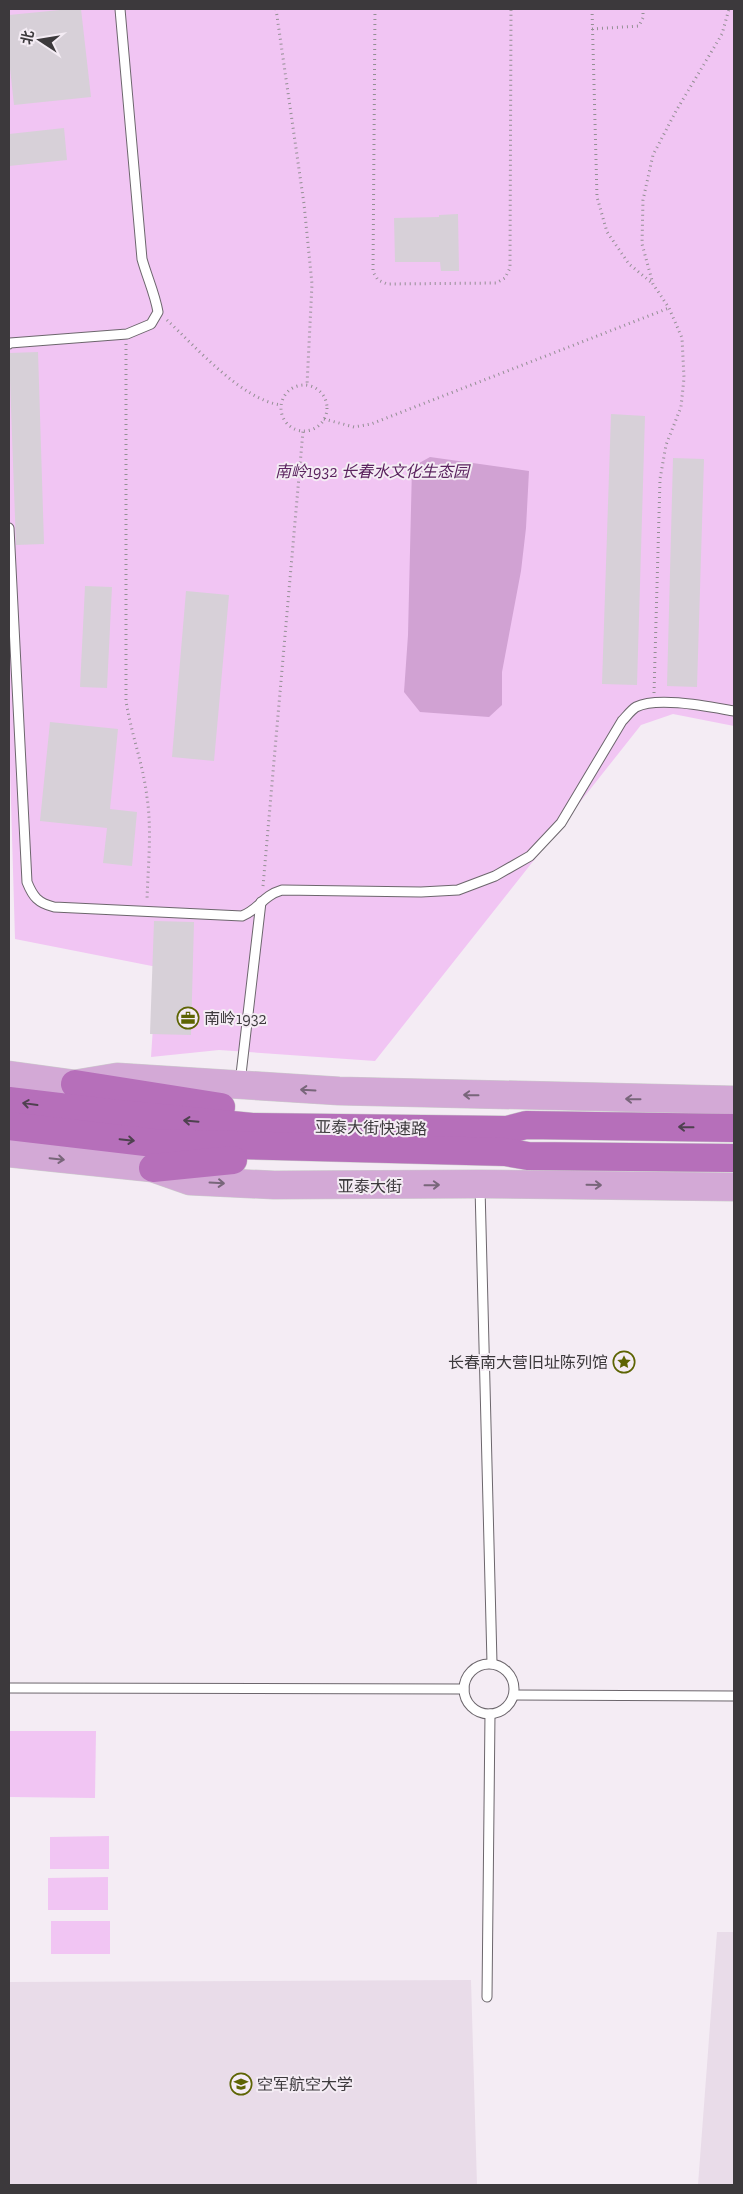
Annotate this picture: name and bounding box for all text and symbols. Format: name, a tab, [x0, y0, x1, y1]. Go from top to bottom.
north arrow	[15, 15, 65, 65]
text: 北	[18, 29, 38, 46]
park label: 南岭1932 长春水文化生态园	[275, 462, 471, 481]
office icon: 南岭1932	[176, 1006, 200, 1030]
place label: 南岭1932	[204, 1009, 267, 1028]
one-way arrow	[300, 1085, 316, 1094]
one-way arrow	[463, 1090, 479, 1100]
one-way arrow	[625, 1094, 642, 1104]
one-way arrow	[22, 1099, 38, 1109]
one-way arrow	[184, 1116, 200, 1126]
street label: 亚泰大街快速路	[315, 1118, 427, 1138]
one-way arrow	[678, 1122, 694, 1132]
one-way arrow	[118, 1135, 134, 1145]
one-way arrow	[49, 1154, 65, 1164]
street label: 亚泰大街	[338, 1177, 402, 1196]
one-way arrow	[209, 1178, 225, 1187]
one-way arrow	[424, 1180, 440, 1190]
one-way arrow	[586, 1180, 602, 1190]
place icon: 长春南大营旧址陈列馆	[612, 1350, 636, 1374]
place label: 长春南大营旧址陈列馆	[448, 1353, 608, 1372]
school or university icon: 空军航空大学	[229, 2072, 253, 2096]
place label: 空军航空大学	[257, 2075, 353, 2094]

